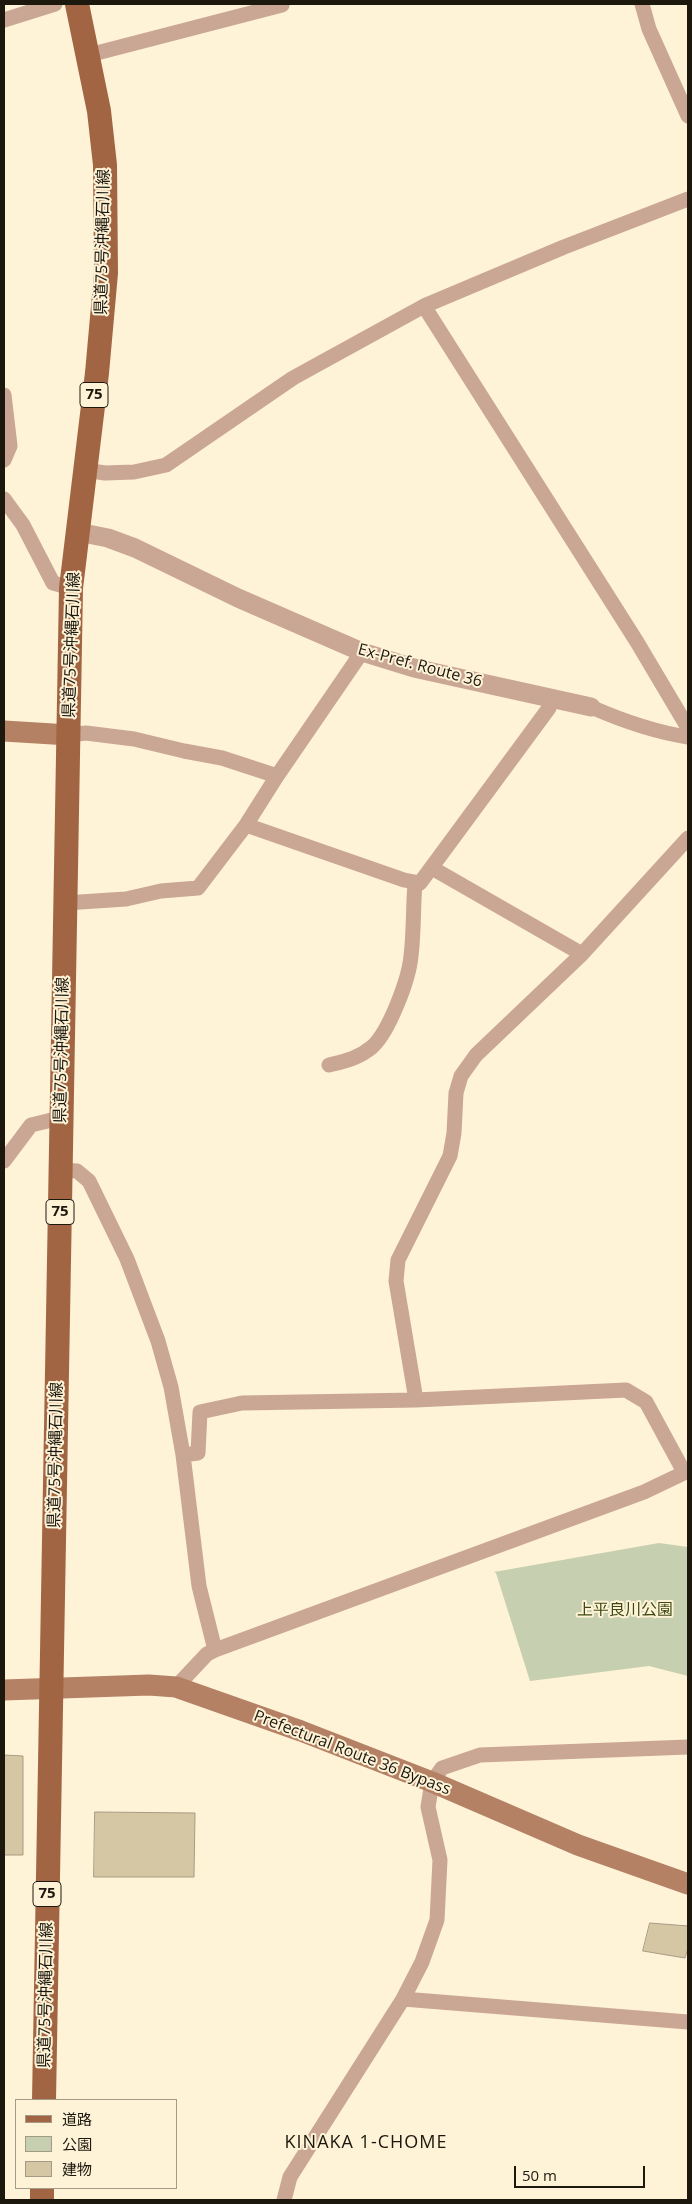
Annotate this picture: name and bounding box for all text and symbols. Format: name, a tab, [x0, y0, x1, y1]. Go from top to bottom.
street label: 県道75号沖縄石川線	[92, 169, 114, 315]
road number: 75	[80, 382, 108, 408]
street label: 県道75号沖縄石川線	[60, 572, 84, 718]
street label: Ex-Pref. Route 36	[356, 640, 484, 692]
street label: 県道75号沖縄石川線	[51, 977, 73, 1123]
road number: 75	[46, 1200, 74, 1224]
street label: 県道75号沖縄石川線	[45, 1382, 67, 1528]
park label: 上平良川公園	[577, 1600, 673, 1620]
street label: Prefectural Route 36 Bypass	[251, 1707, 453, 1799]
road number: 75	[33, 1882, 61, 1906]
street label: 県道75号沖縄石川線	[35, 1922, 57, 2068]
legend	[15, 2099, 178, 2189]
text: 道路	[62, 2109, 92, 2129]
district label: KINAKA 1-CHOME	[283, 2132, 449, 2154]
text: 公園	[62, 2134, 92, 2154]
scale bar	[517, 2156, 648, 2188]
text: 建物	[62, 2159, 92, 2179]
text: 50 m	[522, 2165, 557, 2185]

